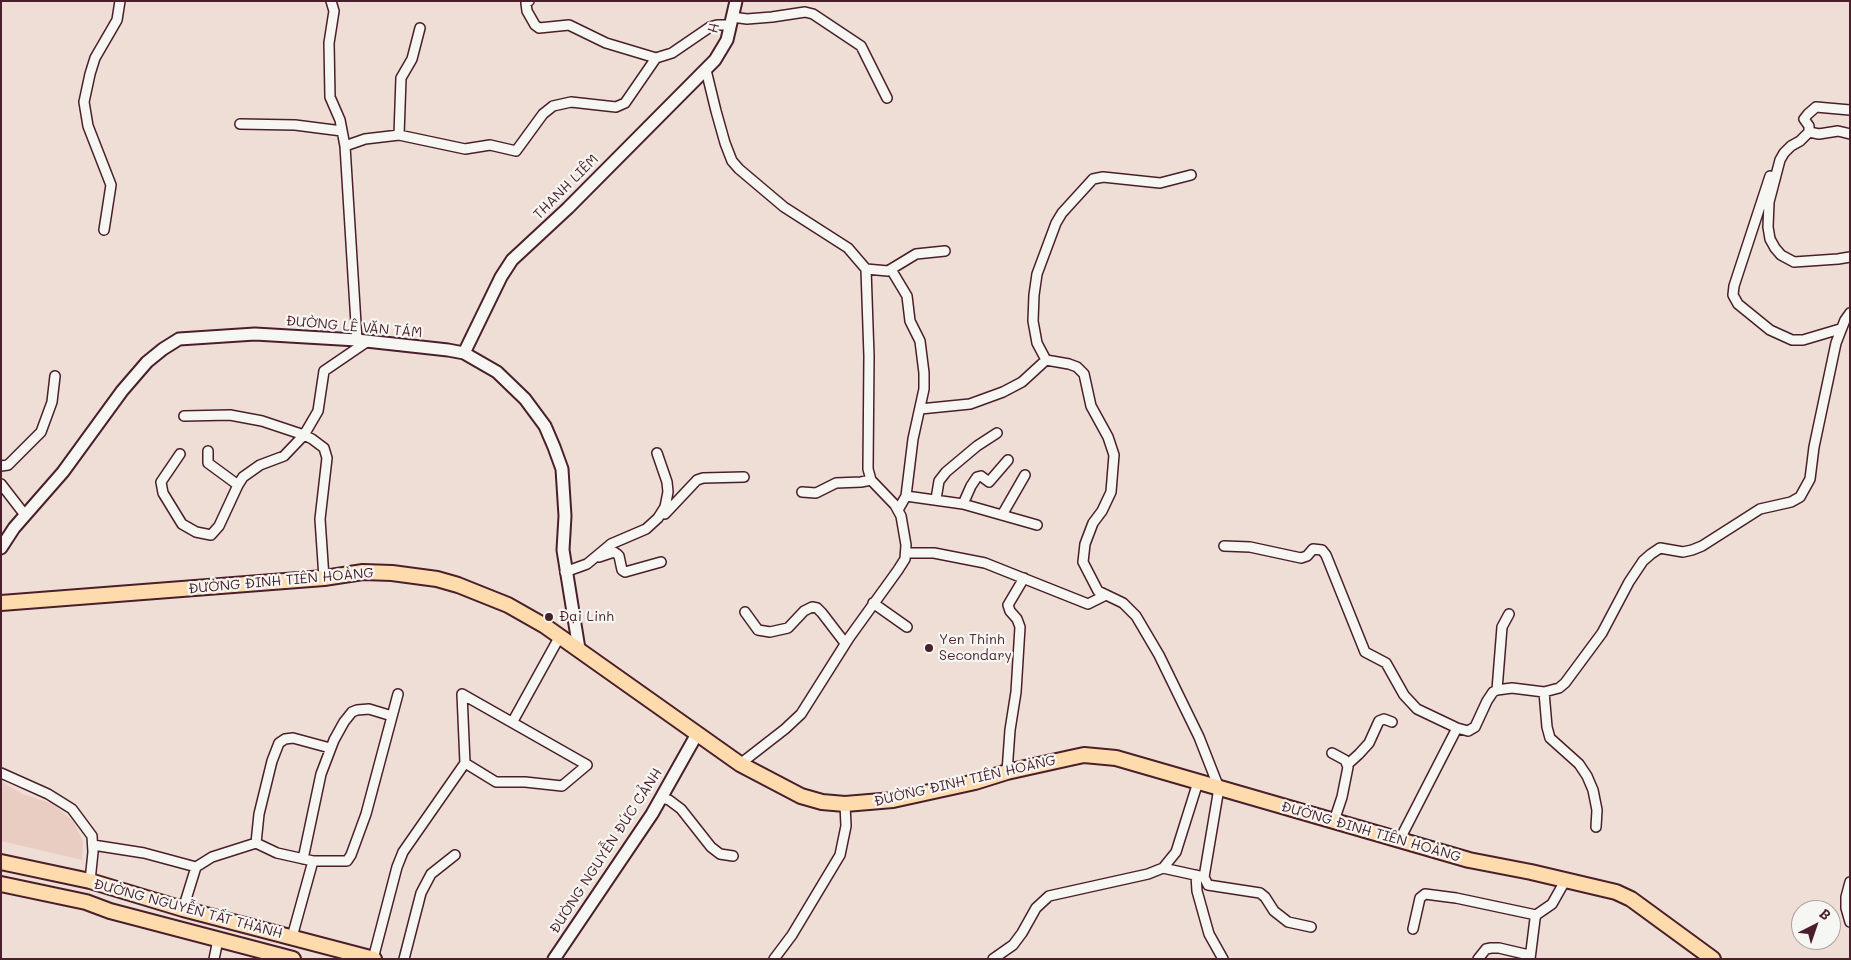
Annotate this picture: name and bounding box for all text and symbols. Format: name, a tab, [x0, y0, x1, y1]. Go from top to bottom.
street label: H	[705, 21, 723, 35]
street label: THANH LIÊM	[530, 151, 602, 223]
street label: ĐƯỜNG LÊ VĂN TÁM	[285, 313, 423, 341]
street label: ĐƯỜNG ĐINH TIÊN HOÀNG	[188, 565, 374, 597]
place label: Đại Linh	[559, 609, 614, 625]
marker: Đại Linh	[543, 611, 555, 623]
place label: Yen Thinh Secondary	[939, 632, 1012, 664]
marker: Yen Thinh Secondary	[923, 642, 935, 654]
street label: ĐƯỜNG ĐINH TIÊN HOÀNG	[872, 752, 1058, 810]
street label: ĐƯỜNG NGUYỄN ĐỨC CẢNH	[546, 765, 666, 937]
street label: ĐƯỜNG ĐINH TIÊN HOÀNG	[1279, 798, 1463, 866]
street label: ĐƯỜNG NGUYỄN TẤT THÀNH	[92, 876, 284, 942]
north arrow	[1791, 900, 1841, 950]
text: B	[1816, 904, 1835, 924]

